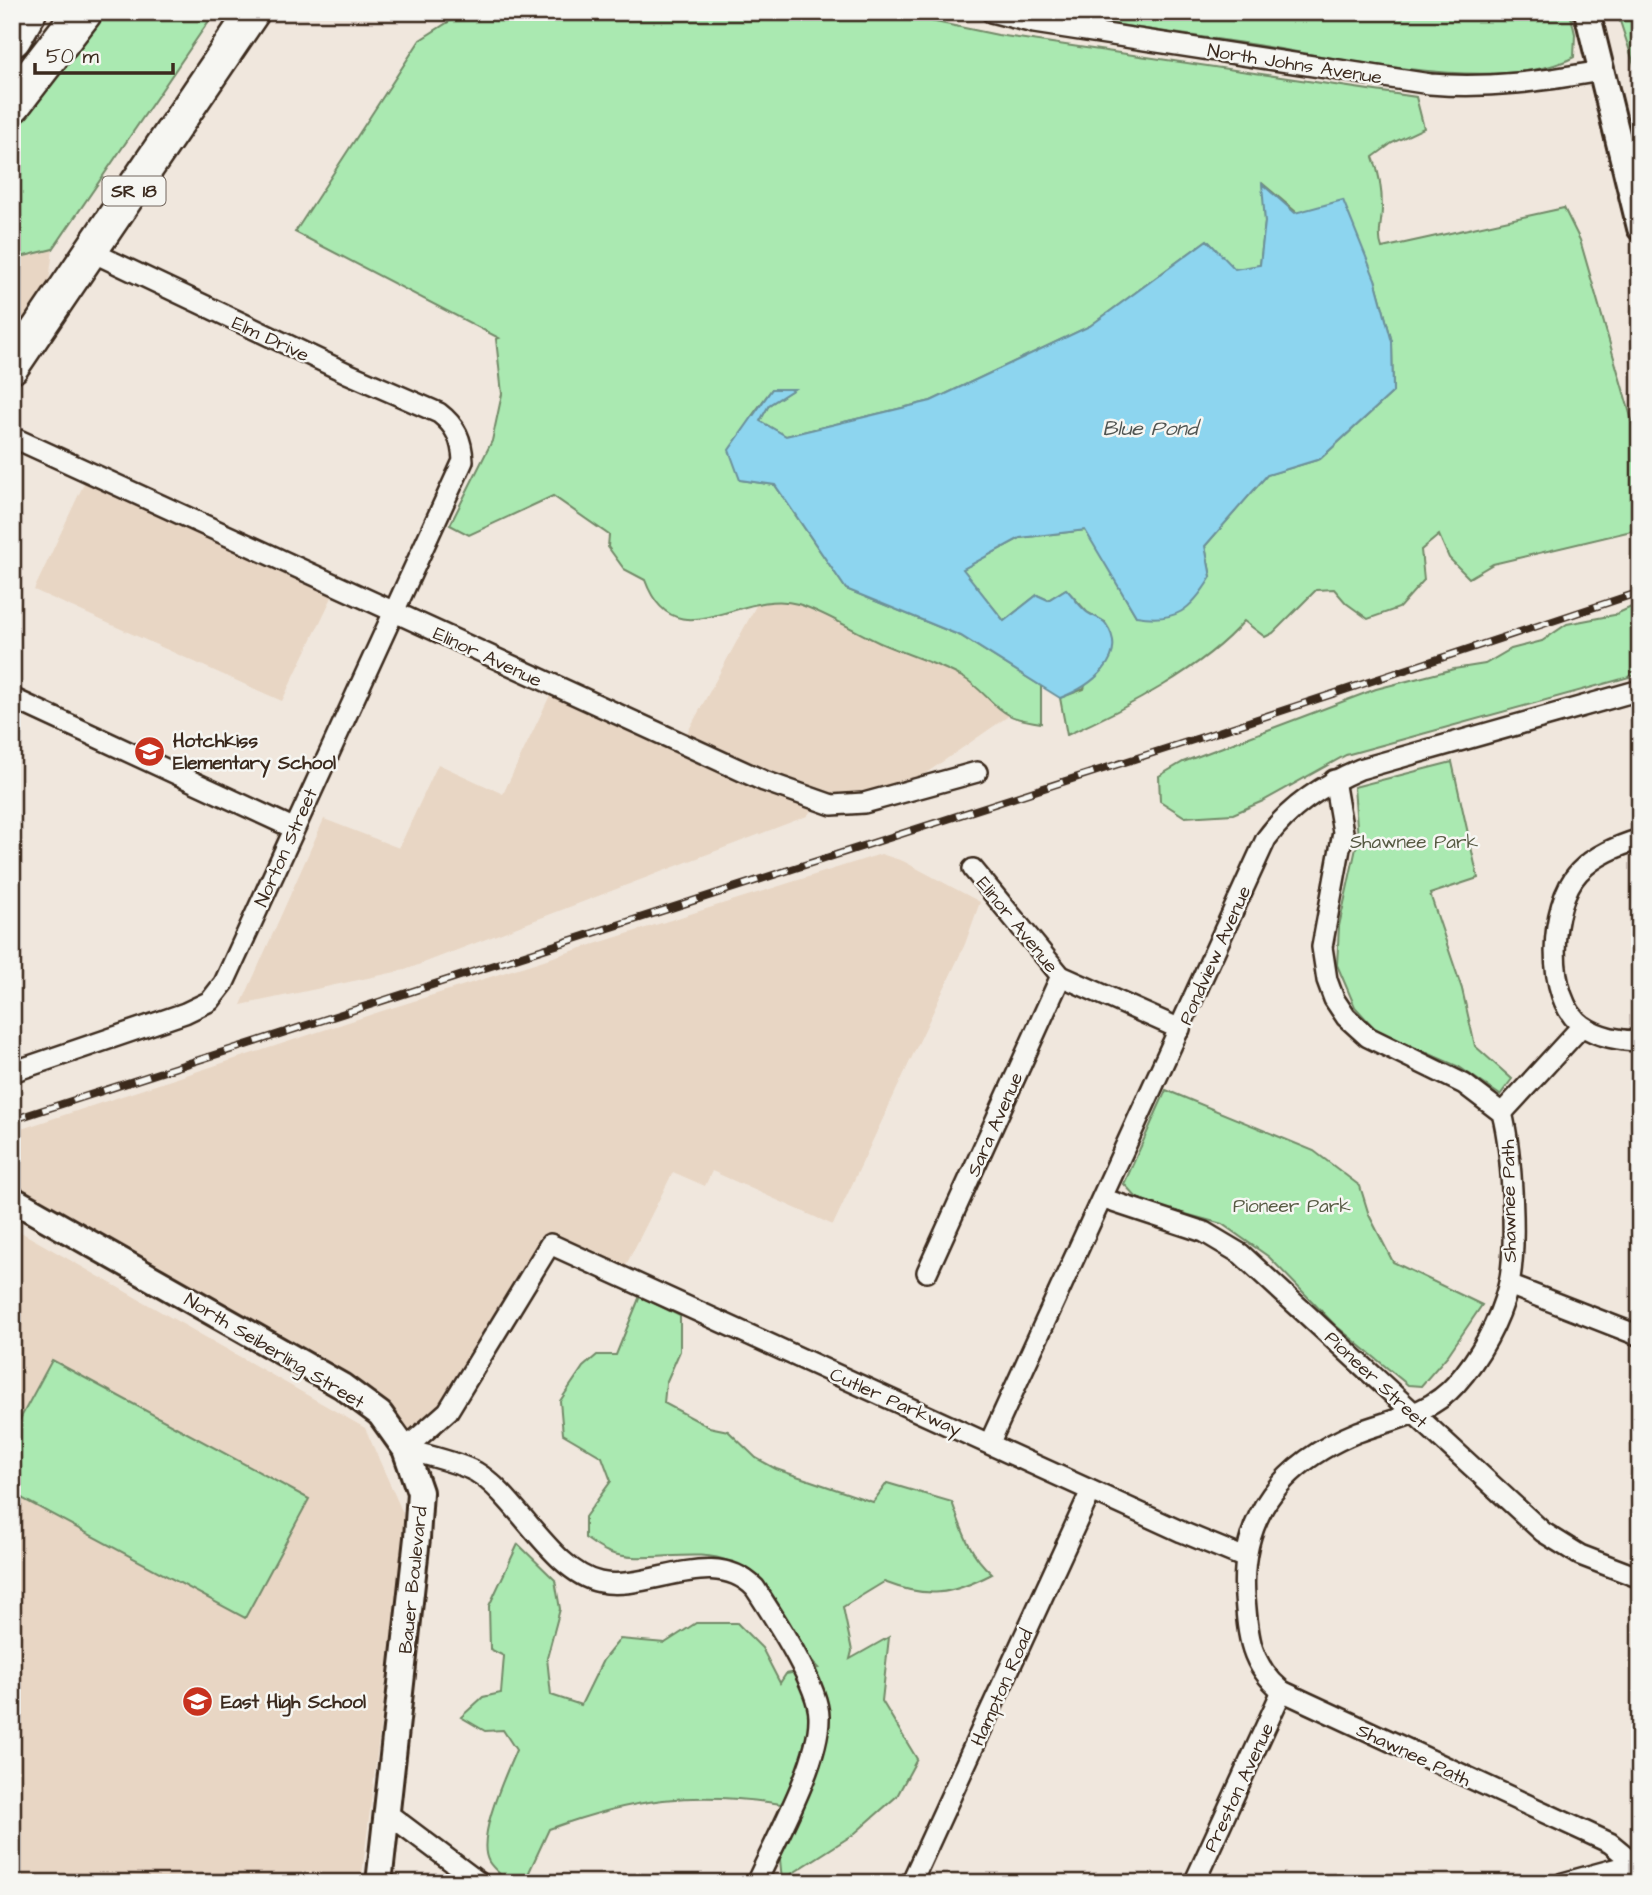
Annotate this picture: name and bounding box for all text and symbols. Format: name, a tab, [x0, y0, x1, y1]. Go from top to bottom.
scale bar	[35, 32, 173, 76]
street label: North Johns Avenue	[1206, 37, 1384, 92]
text: 50 m	[46, 42, 100, 71]
road number: SR 18	[102, 176, 166, 206]
street label: Elm Drive	[227, 310, 313, 369]
water label: Blue Pond	[1102, 414, 1202, 443]
street label: Elinor Avenue	[429, 620, 546, 694]
place label: Hotchkiss Elementary School	[173, 728, 336, 778]
school or university icon: Hotchkiss Elementary School	[133, 734, 167, 768]
street label: Norton Street	[248, 784, 325, 911]
park label: Shawnee Park	[1350, 829, 1478, 856]
street label: Elinor Avenue	[969, 871, 1064, 979]
street label: Pondview Avenue	[1173, 882, 1258, 1030]
street label: Sara Avenue	[960, 1068, 1030, 1181]
street label: Shawnee Path	[1495, 1139, 1524, 1263]
park label: Pioneer Park	[1233, 1193, 1351, 1220]
street label: North Seiberling Street	[178, 1287, 370, 1417]
street label: Pioneer Street	[1318, 1325, 1434, 1435]
street label: Cutler Parkway	[825, 1361, 966, 1445]
street label: Bauer Boulevard	[392, 1505, 435, 1655]
street label: Hampton Road	[964, 1624, 1040, 1750]
school or university icon: East High School	[181, 1684, 215, 1718]
place label: East High School	[221, 1689, 366, 1717]
street label: Shawnee Path	[1352, 1717, 1475, 1794]
street label: Preston Avenue	[1198, 1719, 1281, 1857]

